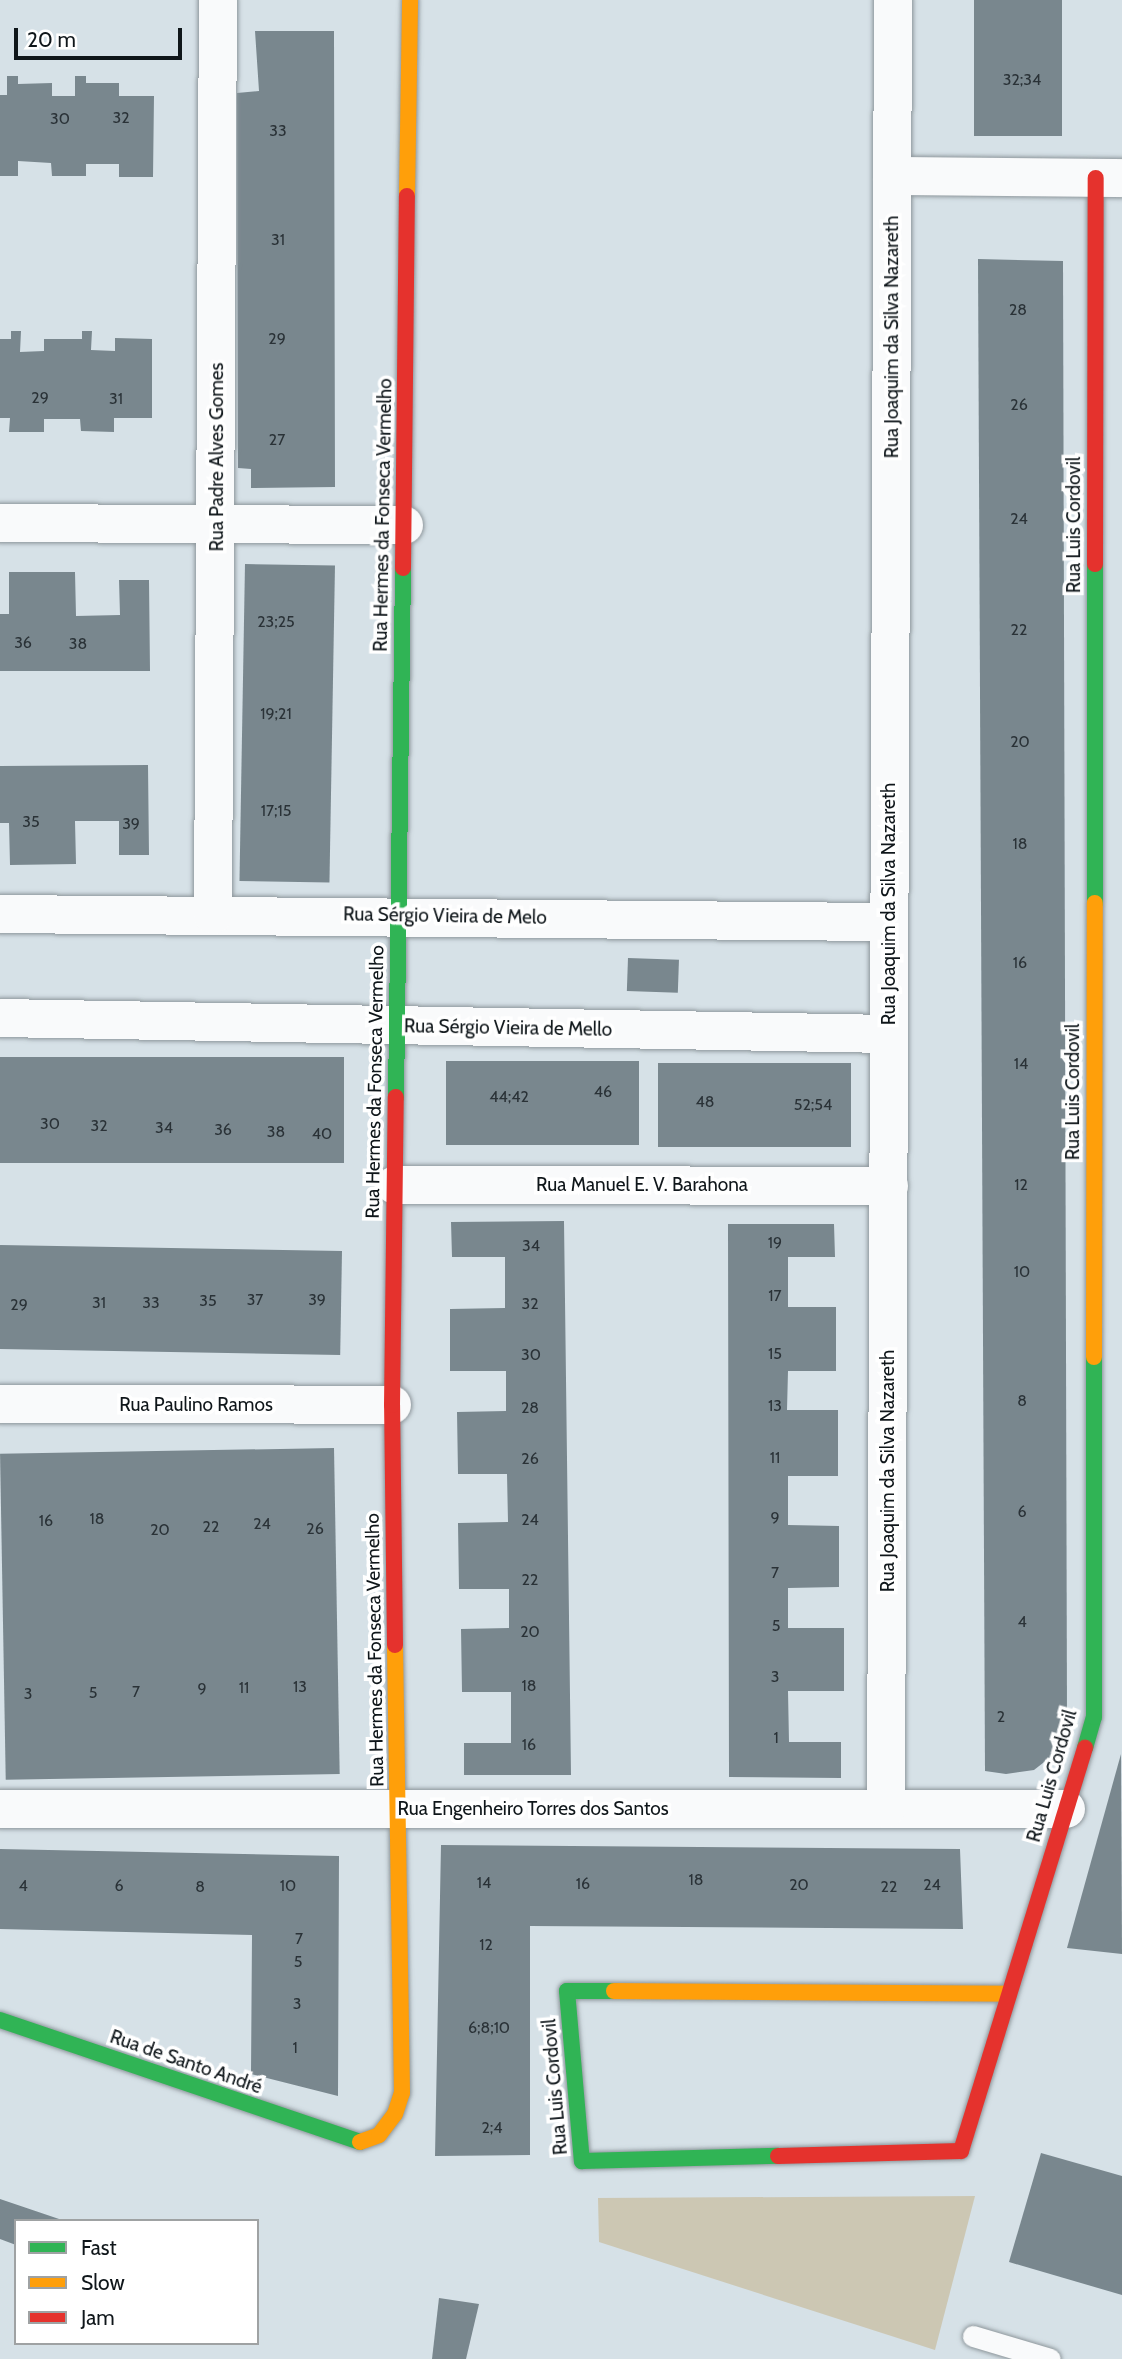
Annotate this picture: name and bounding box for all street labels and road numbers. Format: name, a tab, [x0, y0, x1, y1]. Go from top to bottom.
street label: Rua Joaquim da Silva Nazareth	[881, 216, 903, 458]
street label: Rua Padre Alves Gomes	[206, 363, 228, 551]
street label: Rua Hermes da Fonseca Vermelho	[369, 378, 397, 652]
street label: Rua Luis Cordovil	[1063, 457, 1085, 593]
street label: Rua Joaquim da Silva Nazareth	[878, 783, 900, 1025]
street label: Rua Sérgio Vieira de Melo	[343, 903, 547, 929]
street label: Rua Hermes da Fonseca Vermelho	[361, 945, 389, 1219]
street label: Rua Sérgio Vieira de Mello	[404, 1015, 612, 1041]
street label: Rua Luis Cordovil	[1062, 1024, 1084, 1160]
street label: Rua Manuel E. V. Barahona	[536, 1174, 748, 1196]
street label: Rua Joaquim da Silva Nazareth	[877, 1350, 899, 1592]
street label: Rua Paulino Ramos	[119, 1394, 273, 1416]
street label: Rua Hermes da Fonseca Vermelho	[361, 1513, 389, 1787]
street label: Rua Luis Cordovil	[1022, 1707, 1082, 1845]
street label: Rua Engenheiro Torres dos Santos	[397, 1798, 669, 1820]
street label: Rua Luis Cordovil	[538, 2018, 572, 2156]
street label: Rua de Santo André	[107, 2025, 265, 2099]

